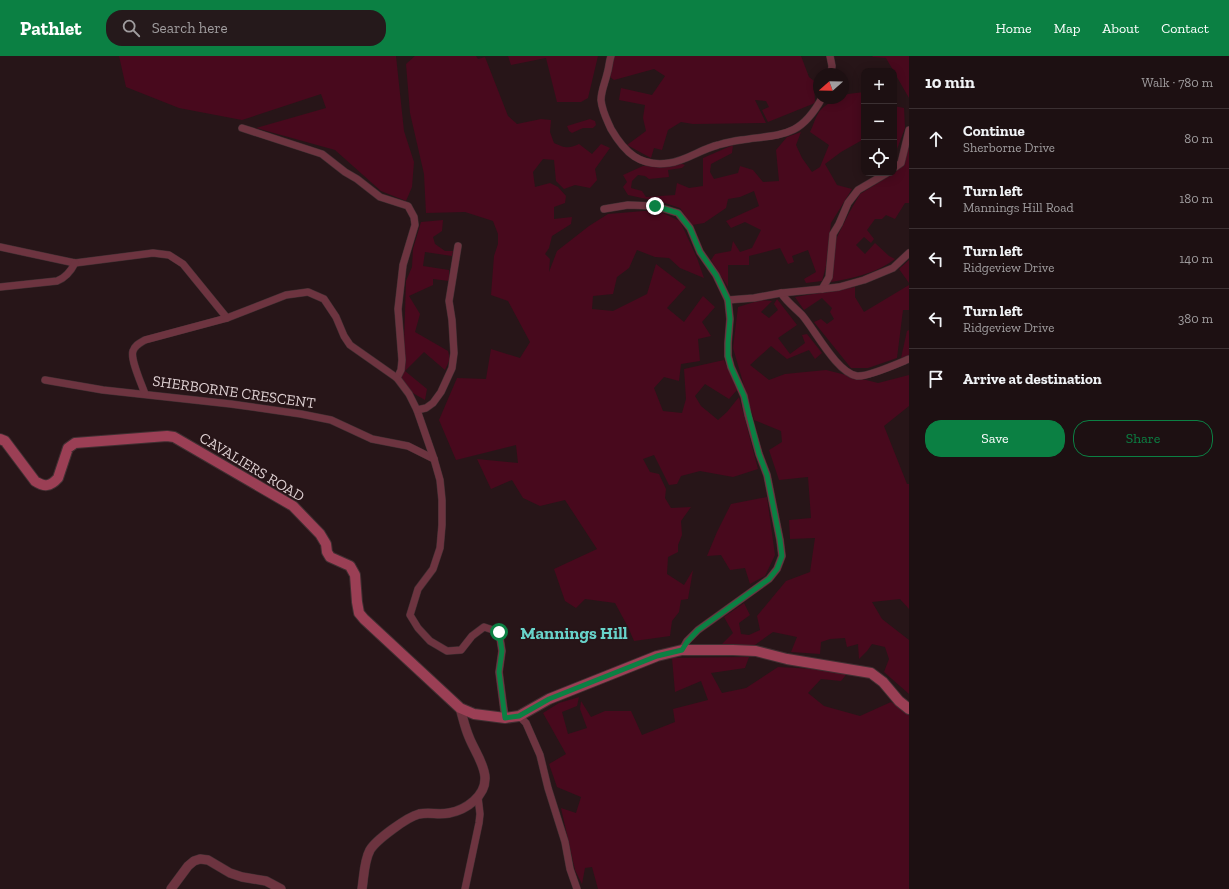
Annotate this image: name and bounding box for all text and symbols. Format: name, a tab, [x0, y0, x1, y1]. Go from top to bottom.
search box	[106, 10, 386, 46]
text: Pathlet	[20, 17, 82, 40]
icon: search	[120, 17, 142, 39]
text: Search here	[152, 19, 228, 37]
text: Home	[996, 20, 1032, 37]
text: Map	[1054, 20, 1080, 37]
text: About	[1102, 20, 1139, 37]
text: Contact	[1161, 20, 1209, 37]
north arrow	[813, 68, 849, 104]
map controls	[861, 68, 897, 176]
button: +	[861, 68, 897, 104]
text: 10 min	[925, 72, 975, 92]
text: Walk · 780 m	[1141, 75, 1213, 90]
button: −	[861, 104, 897, 140]
text: Continue	[963, 122, 1025, 140]
icon: ahead	[925, 128, 947, 150]
text: 80 m	[1184, 131, 1213, 146]
button: locate	[861, 140, 897, 176]
text: Sherborne Drive	[963, 140, 1055, 155]
text: Turn left	[963, 182, 1023, 200]
icon: left	[925, 188, 947, 210]
text: 180 m	[1179, 191, 1213, 206]
route end	[646, 197, 664, 215]
text: Mannings Hill Road	[963, 200, 1074, 215]
text: Turn left	[963, 242, 1023, 260]
icon: left	[925, 248, 947, 270]
text: 140 m	[1179, 251, 1213, 266]
text: Ridgeview Drive	[963, 260, 1054, 275]
text: Turn left	[963, 302, 1023, 320]
icon: left	[925, 308, 947, 330]
text: 380 m	[1178, 311, 1213, 326]
text: Ridgeview Drive	[963, 320, 1054, 335]
icon: arrive	[925, 368, 947, 390]
text: Arrive at destination	[963, 370, 1102, 388]
street label: SHERBORNE CRESCENT	[151, 372, 317, 412]
button: Save	[925, 420, 1065, 457]
button: Share	[1073, 420, 1213, 457]
street label: CAVALIERS ROAD	[196, 429, 308, 505]
route start	[490, 623, 508, 641]
district label: Mannings Hill	[520, 623, 628, 643]

